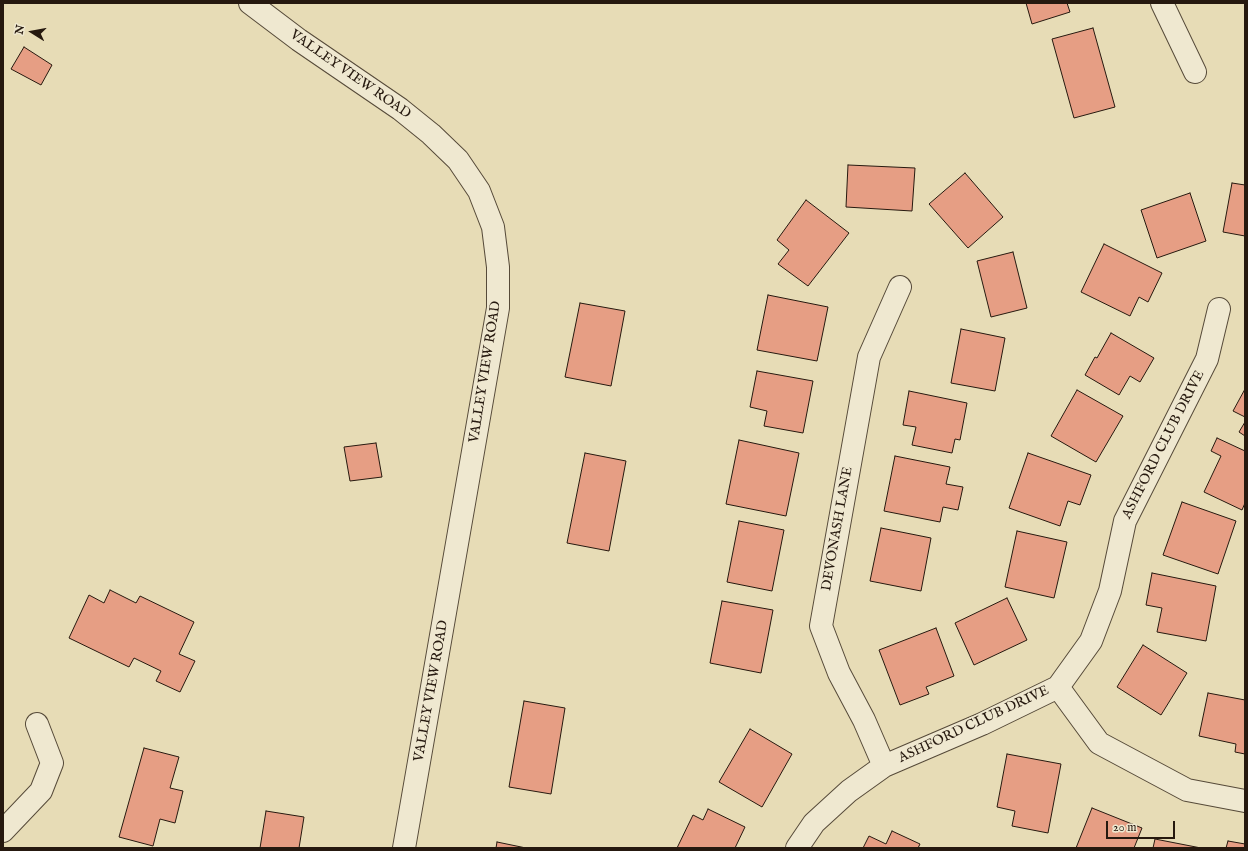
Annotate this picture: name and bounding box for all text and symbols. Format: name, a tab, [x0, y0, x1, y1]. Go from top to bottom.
north arrow	[12, 12, 52, 52]
text: N	[12, 24, 28, 36]
street label: VALLEY VIEW ROAD	[286, 27, 414, 123]
street label: VALLEY VIEW ROAD	[466, 300, 506, 444]
street label: ASHFORD CLUB DRIVE	[1119, 368, 1209, 522]
street label: DEVONASH LANE	[819, 466, 857, 592]
street label: VALLEY VIEW ROAD	[411, 619, 453, 763]
street label: ASHFORD CLUB DRIVE	[896, 683, 1052, 767]
scale bar	[1108, 813, 1177, 839]
text: 20 m	[1113, 820, 1136, 835]

